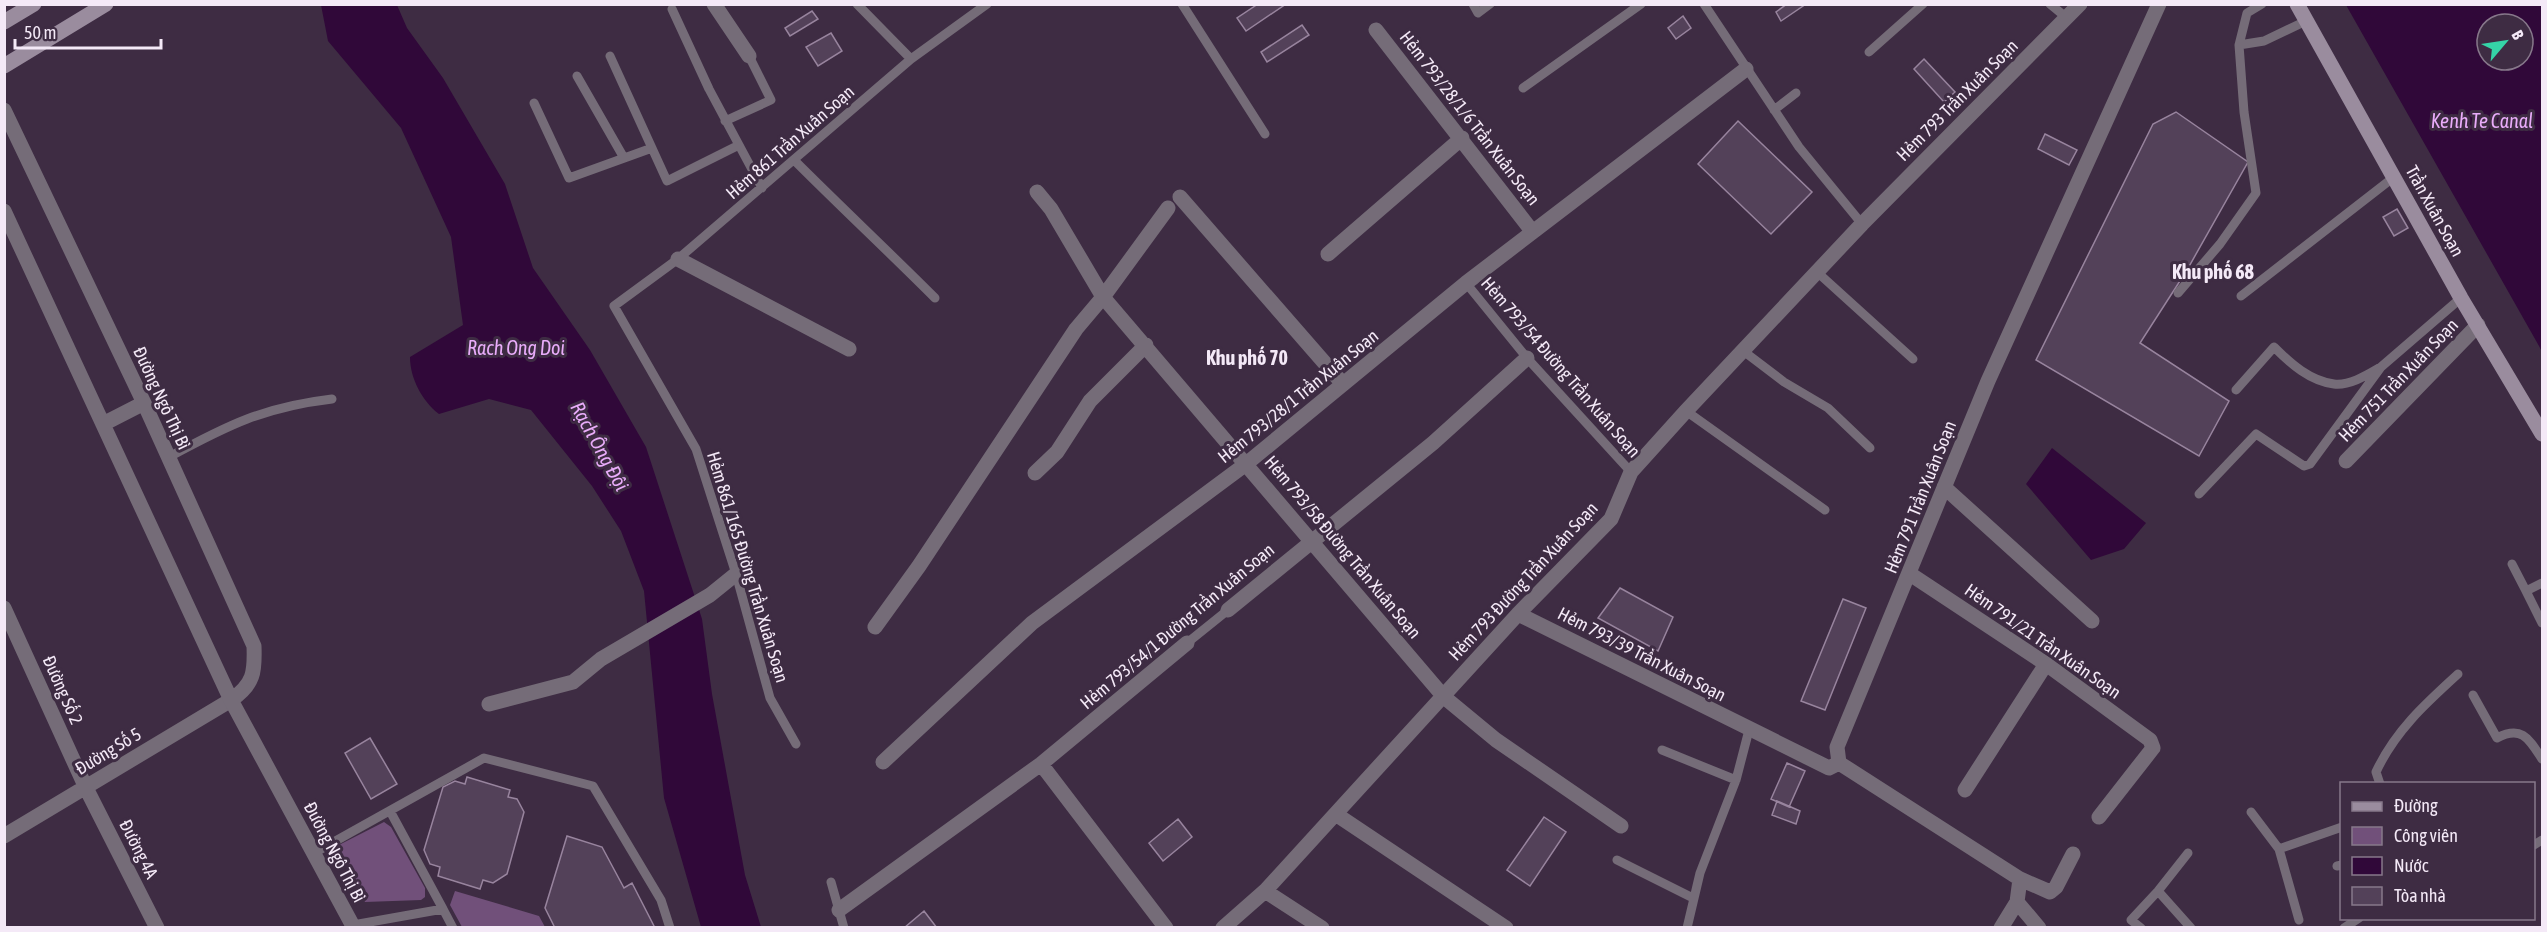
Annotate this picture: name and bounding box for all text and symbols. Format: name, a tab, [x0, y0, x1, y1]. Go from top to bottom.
scale bar	[15, 12, 160, 50]
north arrow	[2475, 12, 2535, 72]
text: 50 m	[24, 22, 56, 43]
street label: Hẻm 793/28/1/6 Trần Xuân Soạn	[1396, 26, 1545, 209]
text: B	[2508, 27, 2528, 43]
street label: Hẻm 793 Trần Xuân Soạn	[1891, 34, 2022, 165]
street label: Hẻm 861 Trần Xuân Soạn	[721, 80, 858, 203]
water label: Kenh Te Canal	[2431, 109, 2533, 132]
street label: Trần Xuân Soạn	[2401, 161, 2469, 260]
district label: Khu phố 68	[2172, 260, 2255, 283]
street label: Hẻm 793/54 Đường Trần Xuân Soạn	[1477, 272, 1646, 461]
street label: Hẻm 751 Trần Xuân Soạn	[2333, 313, 2462, 446]
street label: Hẻm 793/28/1 Trần Xuân Soạn	[1213, 324, 1382, 467]
water label: Rach Ong Doi	[467, 336, 565, 359]
street label: Đường Ngô Thị Bì	[129, 343, 195, 453]
district label: Khu phố 70	[1206, 346, 1288, 369]
water label: Rạch Ông Đội	[566, 398, 634, 495]
street label: Hẻm 791 Trần Xuân Soạn	[1879, 417, 1960, 576]
street label: Hẻm 861/165 Đường Trần Xuân Soạn	[703, 449, 794, 685]
street label: Hẻm 793/58 Đường Trần Xuân Soạn	[1260, 451, 1426, 643]
street label: Hẻm 793 Đường Trần Xuân Soạn	[1443, 497, 1602, 665]
street label: Hẻm 793/54/1 Đường Trần Xuân Soạn	[1075, 538, 1278, 713]
street label: Hẻm 791/21 Trần Xuân Soạn	[1961, 578, 2126, 703]
street label: Hẻm 793/39 Trần Xuân Soạn	[1554, 602, 1730, 706]
street label: Đường Số 2	[39, 652, 88, 728]
street label: Đường Số 5	[71, 722, 145, 779]
legend	[2340, 782, 2535, 920]
text: Đường	[2394, 795, 2438, 816]
street label: Đường Ngô Thị Bì	[300, 798, 370, 906]
street label: Đường 4A	[115, 816, 163, 882]
text: Công viên	[2394, 825, 2458, 846]
text: Nước	[2394, 855, 2429, 876]
text: Tòa nhà	[2394, 885, 2446, 906]

